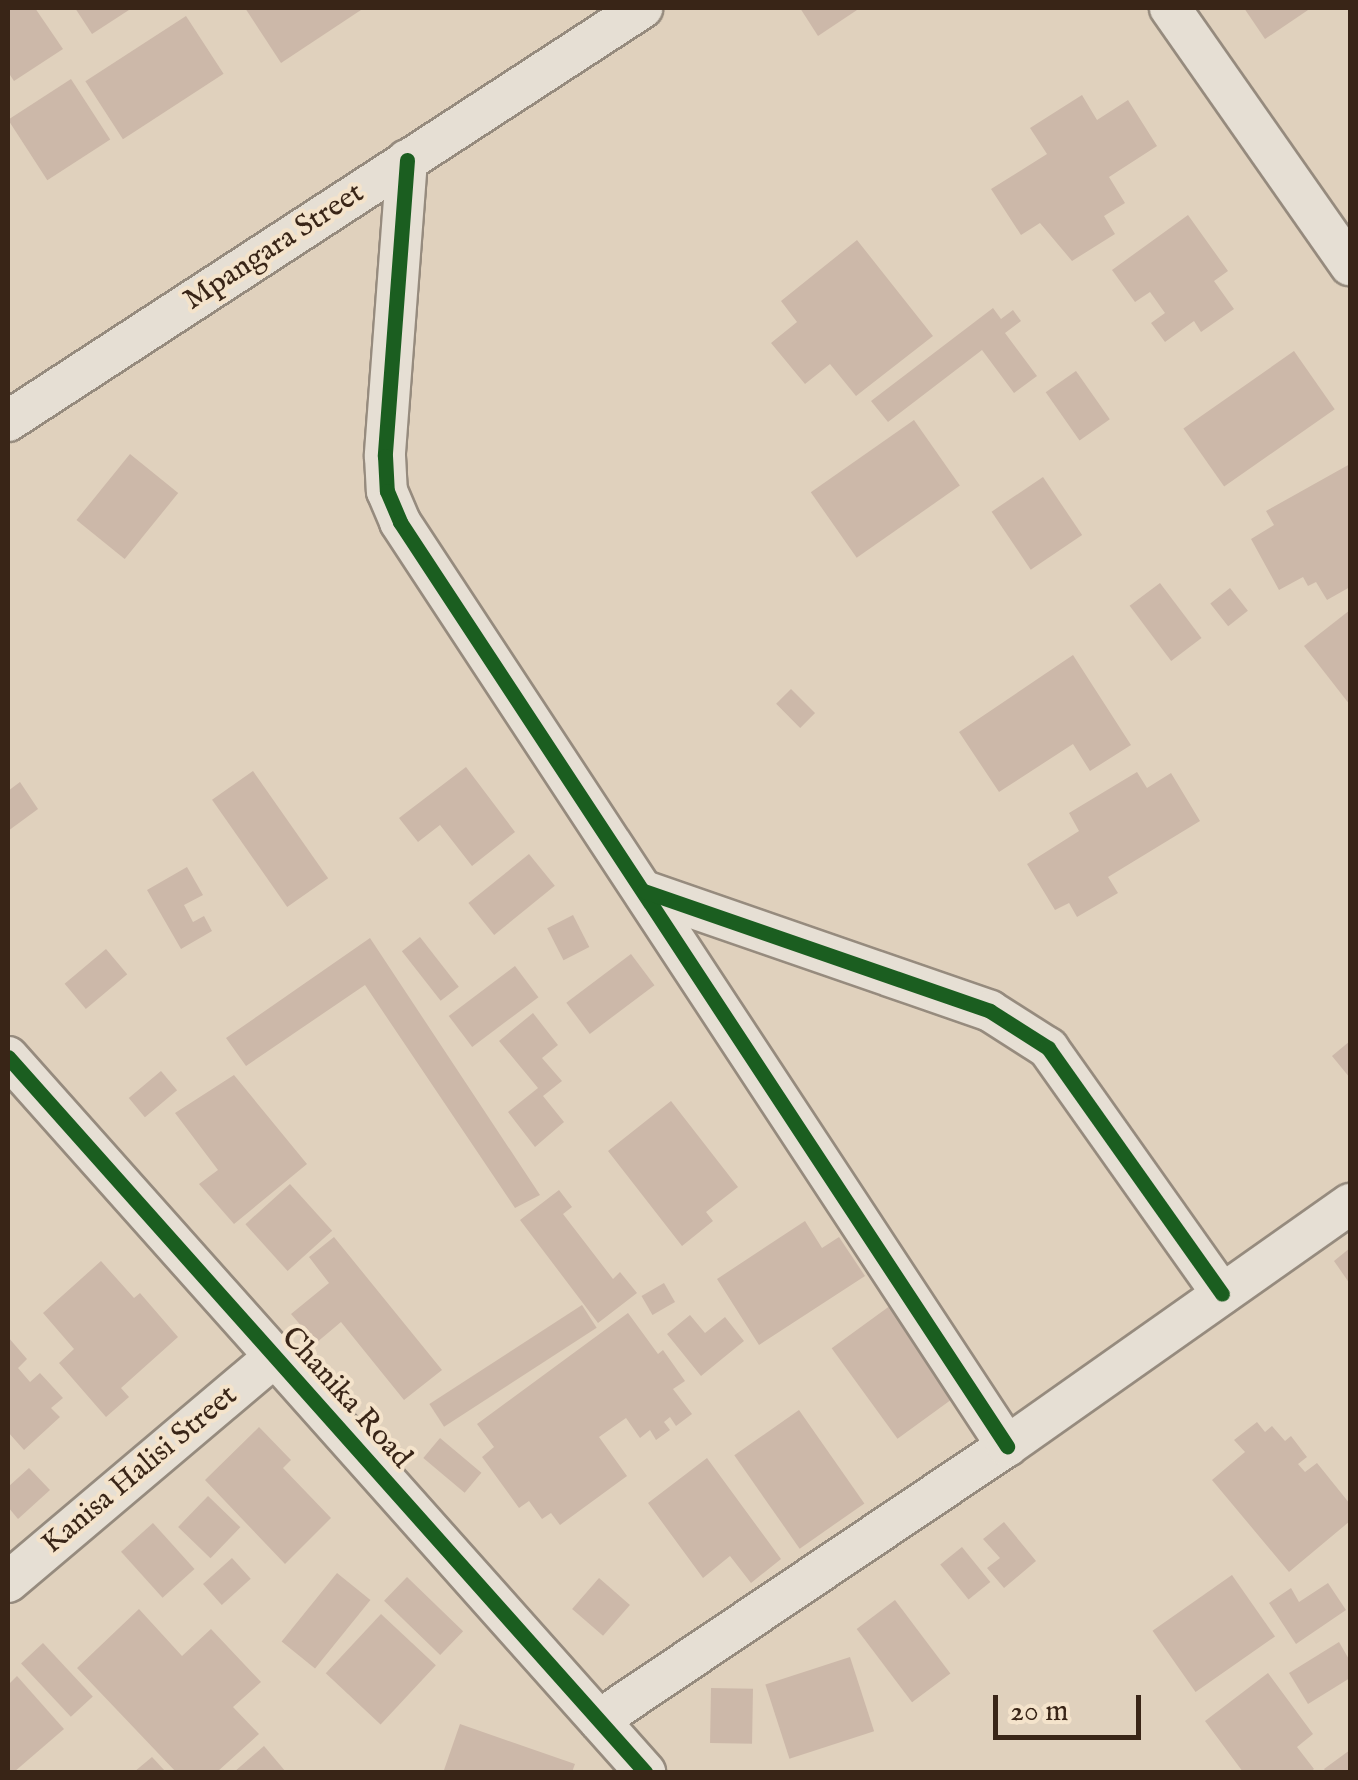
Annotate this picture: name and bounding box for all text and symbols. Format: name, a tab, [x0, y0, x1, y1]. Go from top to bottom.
street label: Mpangara Street	[177, 175, 371, 319]
street label: Chanika Road	[273, 1320, 419, 1476]
street label: Kanisa Halisi Street	[35, 1378, 245, 1562]
scale bar	[998, 1675, 1146, 1737]
text: 20 m	[1010, 1693, 1069, 1731]

